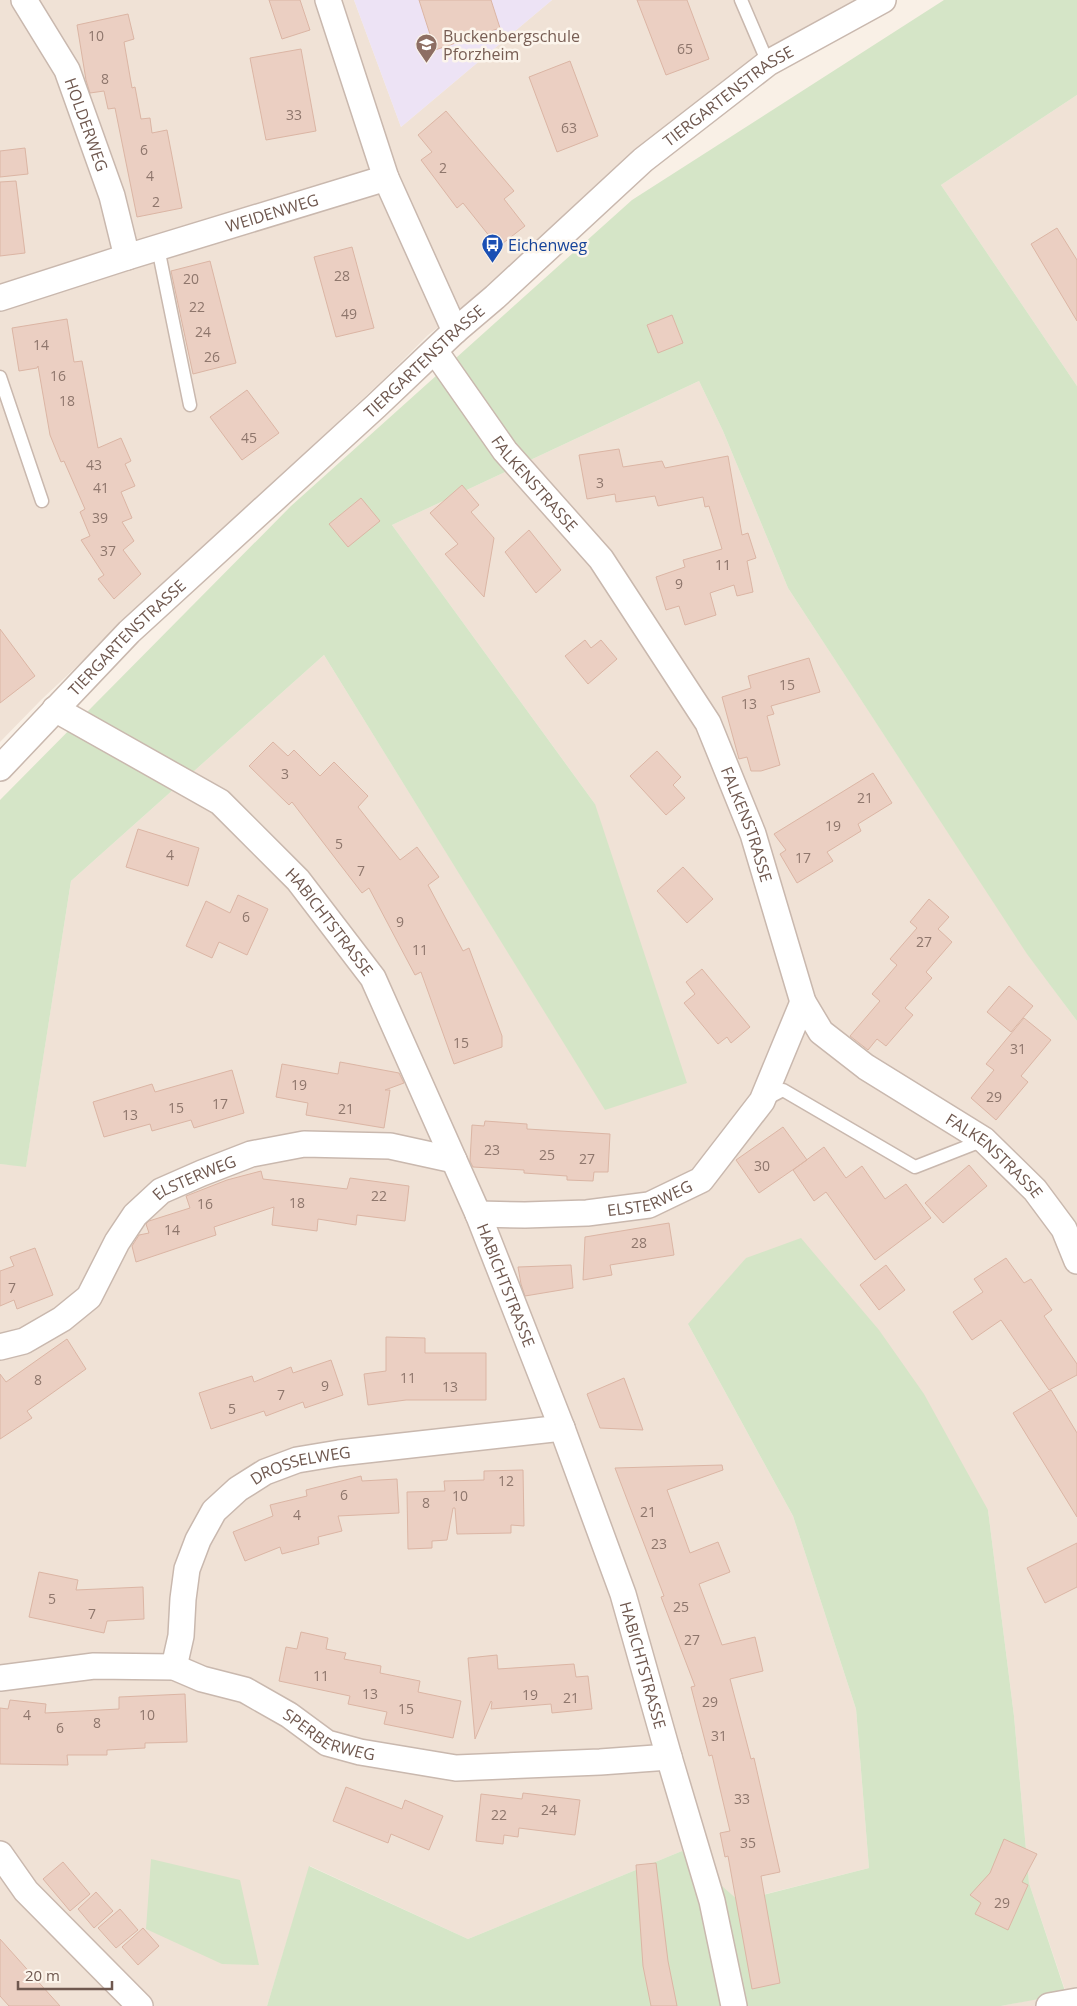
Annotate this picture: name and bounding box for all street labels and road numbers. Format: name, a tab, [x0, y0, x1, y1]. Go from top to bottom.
street label: TIERGARTENSTRASSE	[658, 40, 797, 152]
street label: HOLDERWEG	[60, 74, 113, 174]
street label: WEIDENWEG	[223, 188, 321, 237]
street label: TIERGARTENSTRASSE	[359, 300, 489, 423]
street label: FALKENSTRASSE	[486, 431, 583, 537]
street label: TIERGARTENSTRASSE	[63, 574, 190, 701]
street label: FALKENSTRASSE	[716, 763, 778, 885]
street label: HABICHTSTRASSE	[281, 863, 378, 980]
street label: FALKENSTRASSE	[942, 1108, 1048, 1202]
street label: ELSTERWEG	[147, 1150, 239, 1205]
street label: ELSTERWEG	[606, 1175, 696, 1221]
street label: HABICHTSTRASSE	[472, 1220, 540, 1350]
street label: DROSSELWEG	[246, 1441, 352, 1490]
street label: HABICHTSTRASSE	[615, 1599, 671, 1731]
street label: SPERBERWEG	[279, 1703, 377, 1765]

